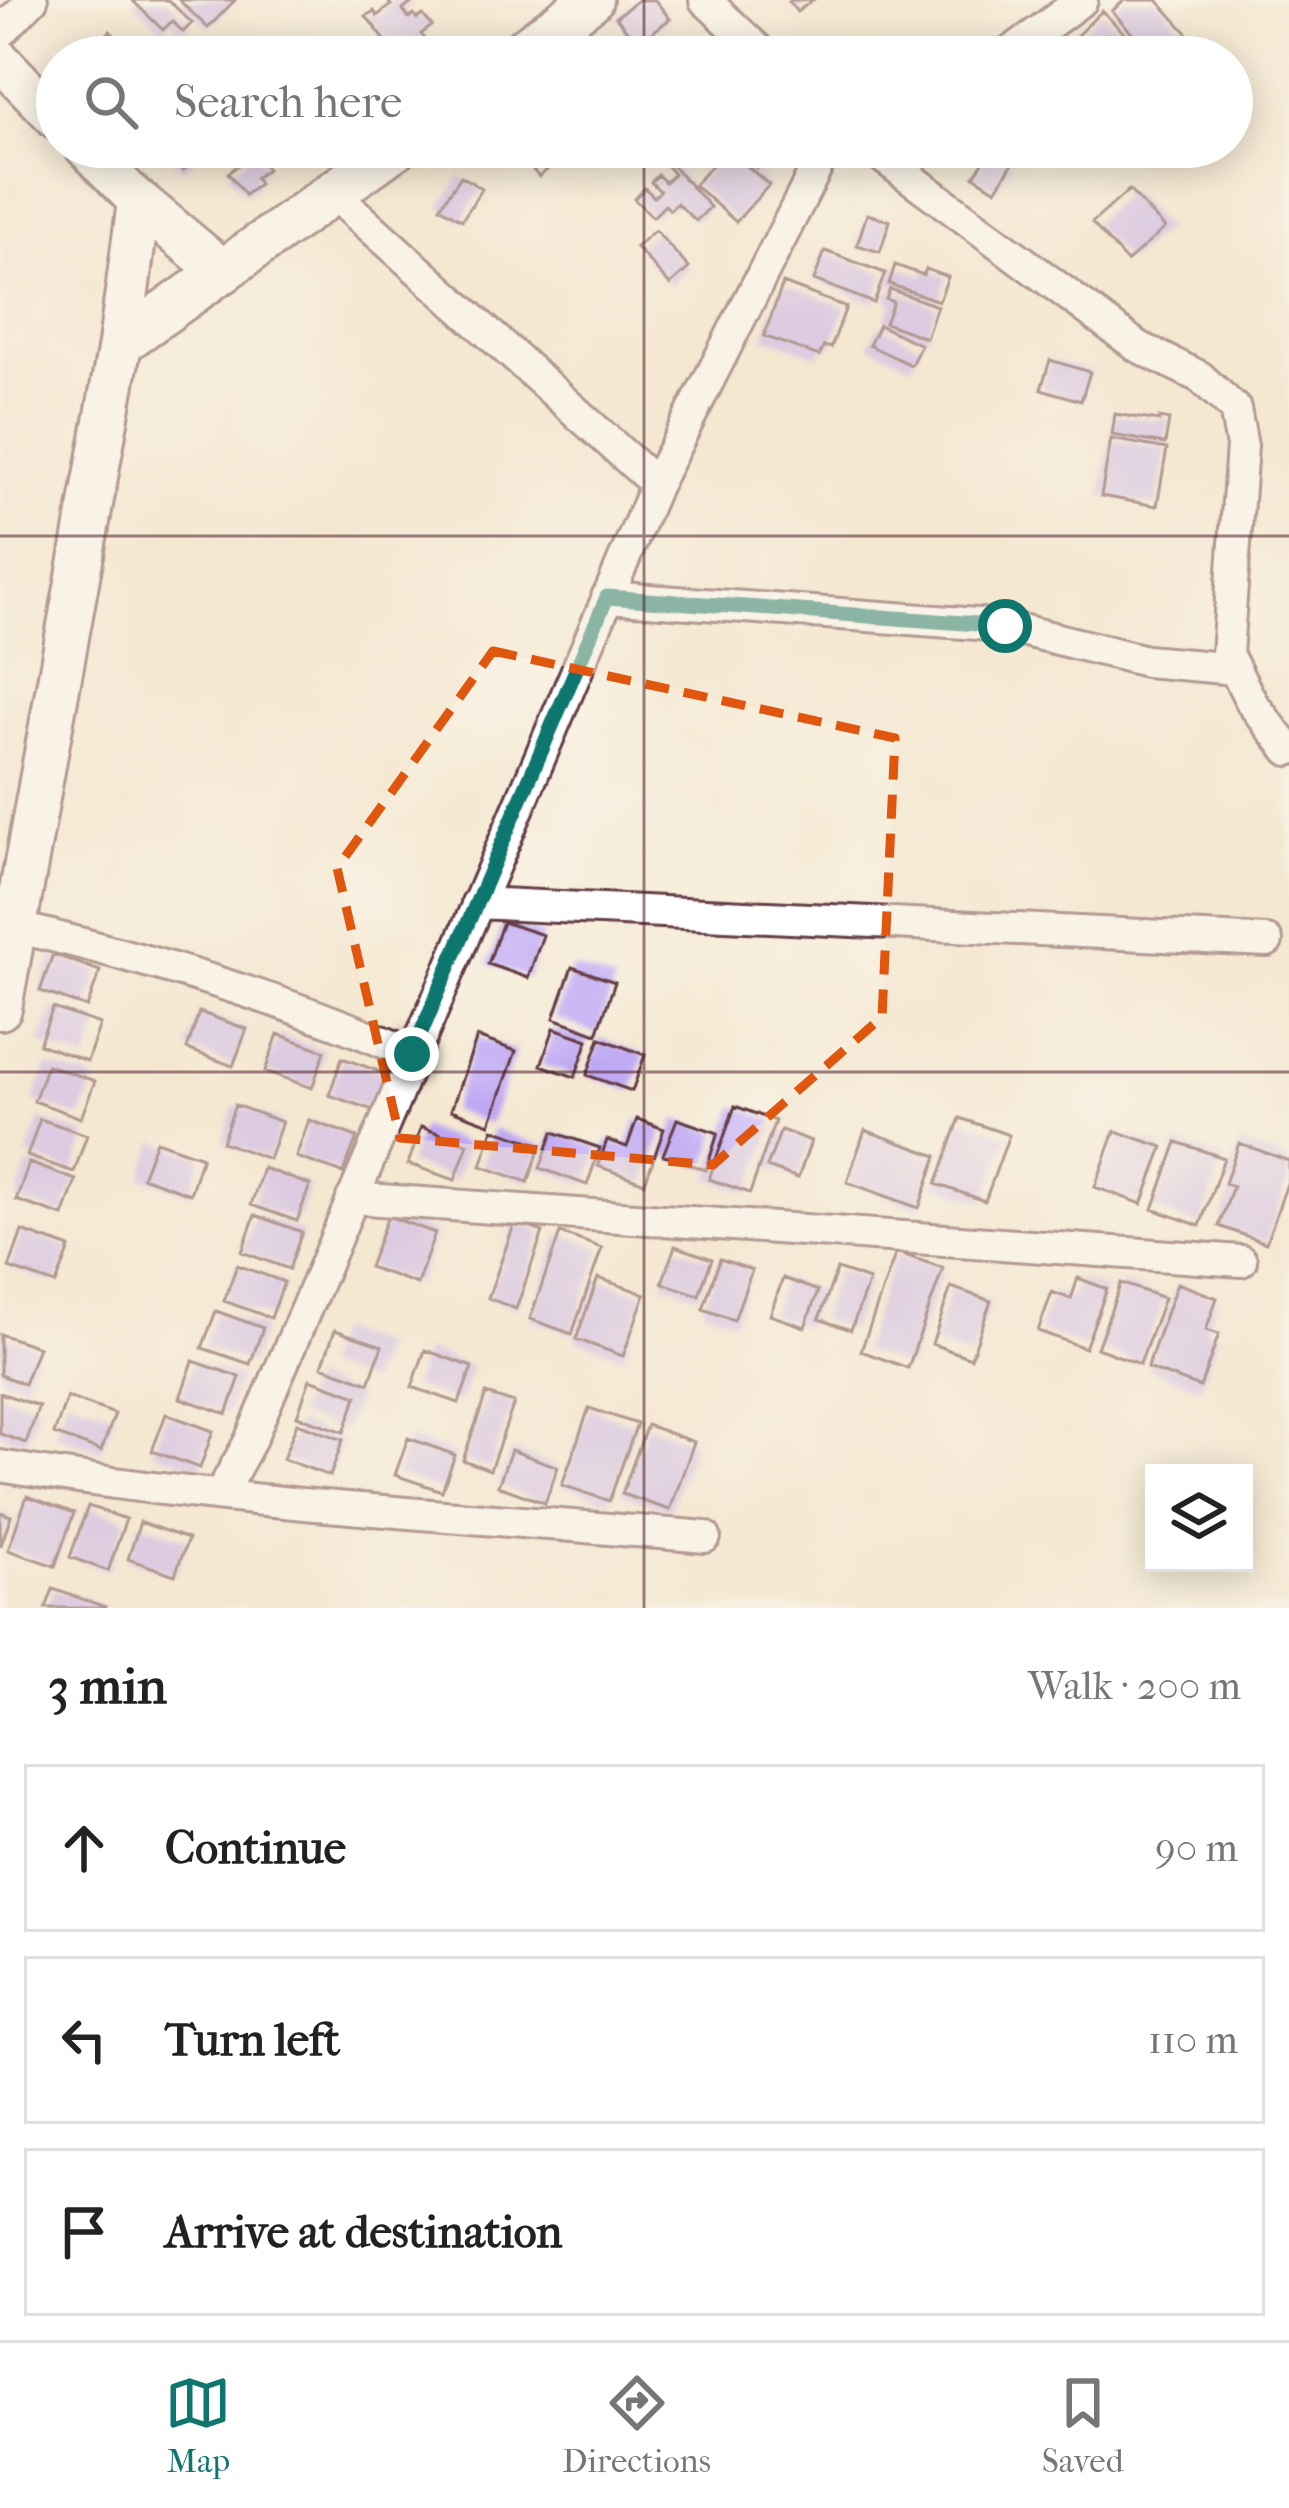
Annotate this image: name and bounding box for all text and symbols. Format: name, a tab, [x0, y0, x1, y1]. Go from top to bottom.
search box	[36, 36, 1253, 168]
icon: search	[78, 69, 144, 135]
text: Search here	[174, 76, 402, 129]
route start	[978, 599, 1032, 653]
route end	[385, 1027, 439, 1081]
map controls	[1145, 1464, 1253, 1572]
button: layers	[1145, 1464, 1253, 1572]
text: 3 min	[48, 1656, 167, 1716]
text: Walk · 200 m	[1028, 1663, 1241, 1709]
icon: ahead	[51, 1815, 117, 1881]
text: Continue	[165, 1822, 346, 1875]
text: 90 m	[1155, 1825, 1238, 1871]
icon: left	[51, 2007, 117, 2073]
text: Turn left	[165, 2014, 340, 2067]
text: 110 m	[1148, 2017, 1238, 2063]
icon: arrive	[51, 2199, 117, 2265]
text: Arrive at destination	[165, 2206, 562, 2259]
tab: Map	[165, 2370, 231, 2481]
tab: Directions	[562, 2370, 711, 2481]
tab: Saved	[1042, 2370, 1124, 2481]

